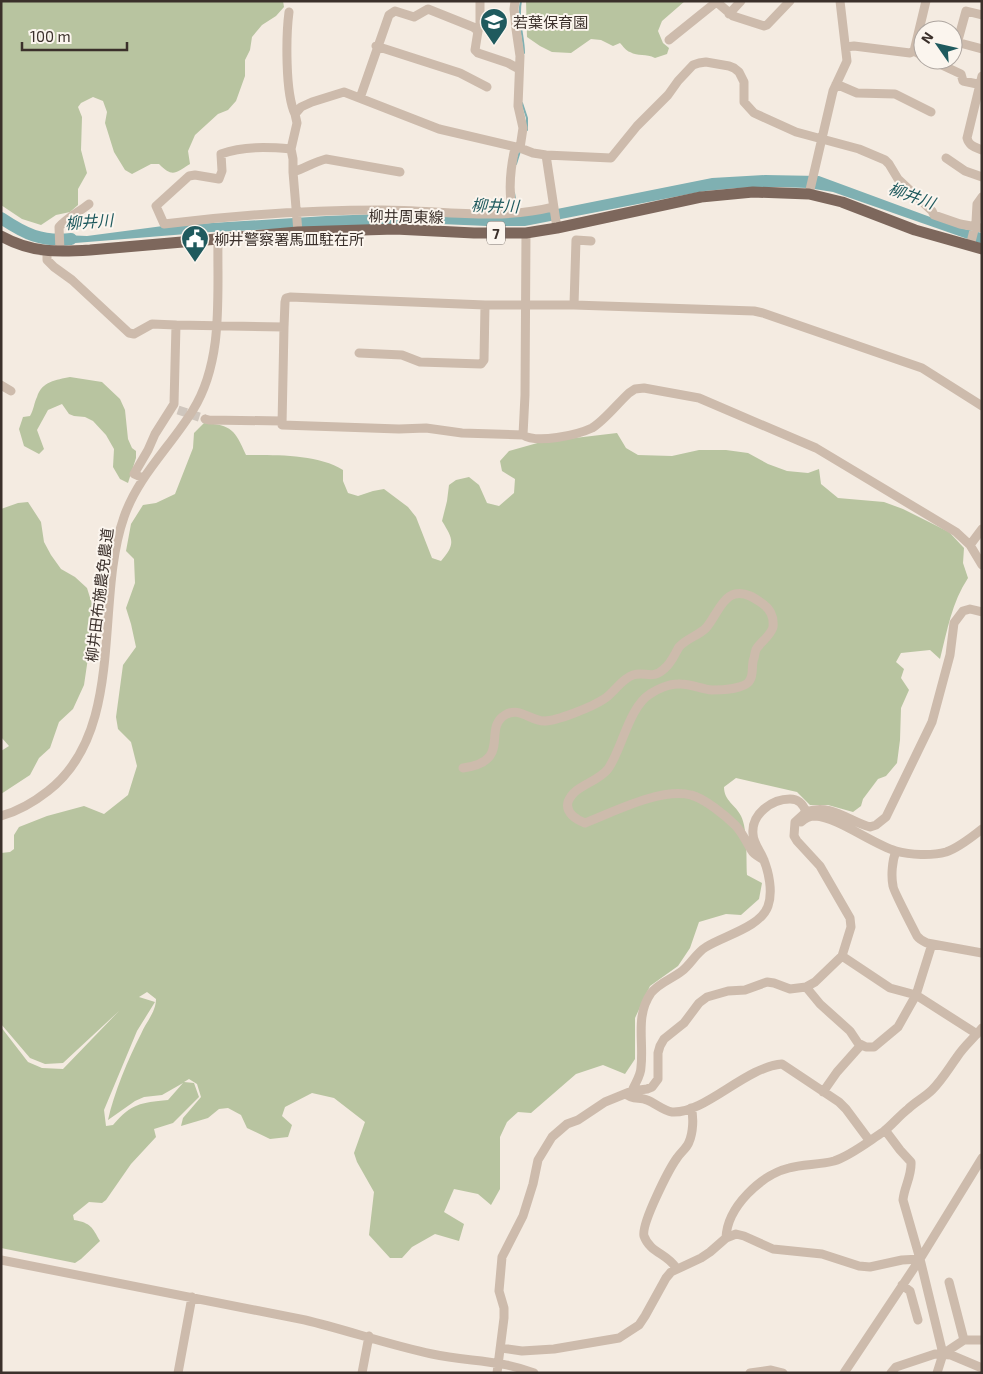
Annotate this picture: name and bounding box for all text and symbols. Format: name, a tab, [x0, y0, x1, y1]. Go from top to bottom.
school or university icon: 若葉保育園	[479, 7, 509, 46]
place label: 若葉保育園	[513, 13, 588, 31]
scale bar	[22, 20, 128, 52]
north arrow	[913, 20, 963, 70]
text: 100 m	[30, 27, 71, 45]
text: N	[917, 29, 937, 46]
water label: 柳井川	[886, 178, 940, 213]
water label: 柳井川	[471, 195, 521, 215]
street label: 柳井周東線	[368, 206, 444, 226]
water label: 柳井川	[64, 210, 116, 232]
road number: 7	[487, 222, 505, 244]
public building icon: 柳井警察署馬皿駐在所	[180, 224, 210, 263]
place label: 柳井警察署馬皿駐在所	[214, 230, 364, 248]
street label: 柳井田布施農免農道	[82, 527, 116, 663]

